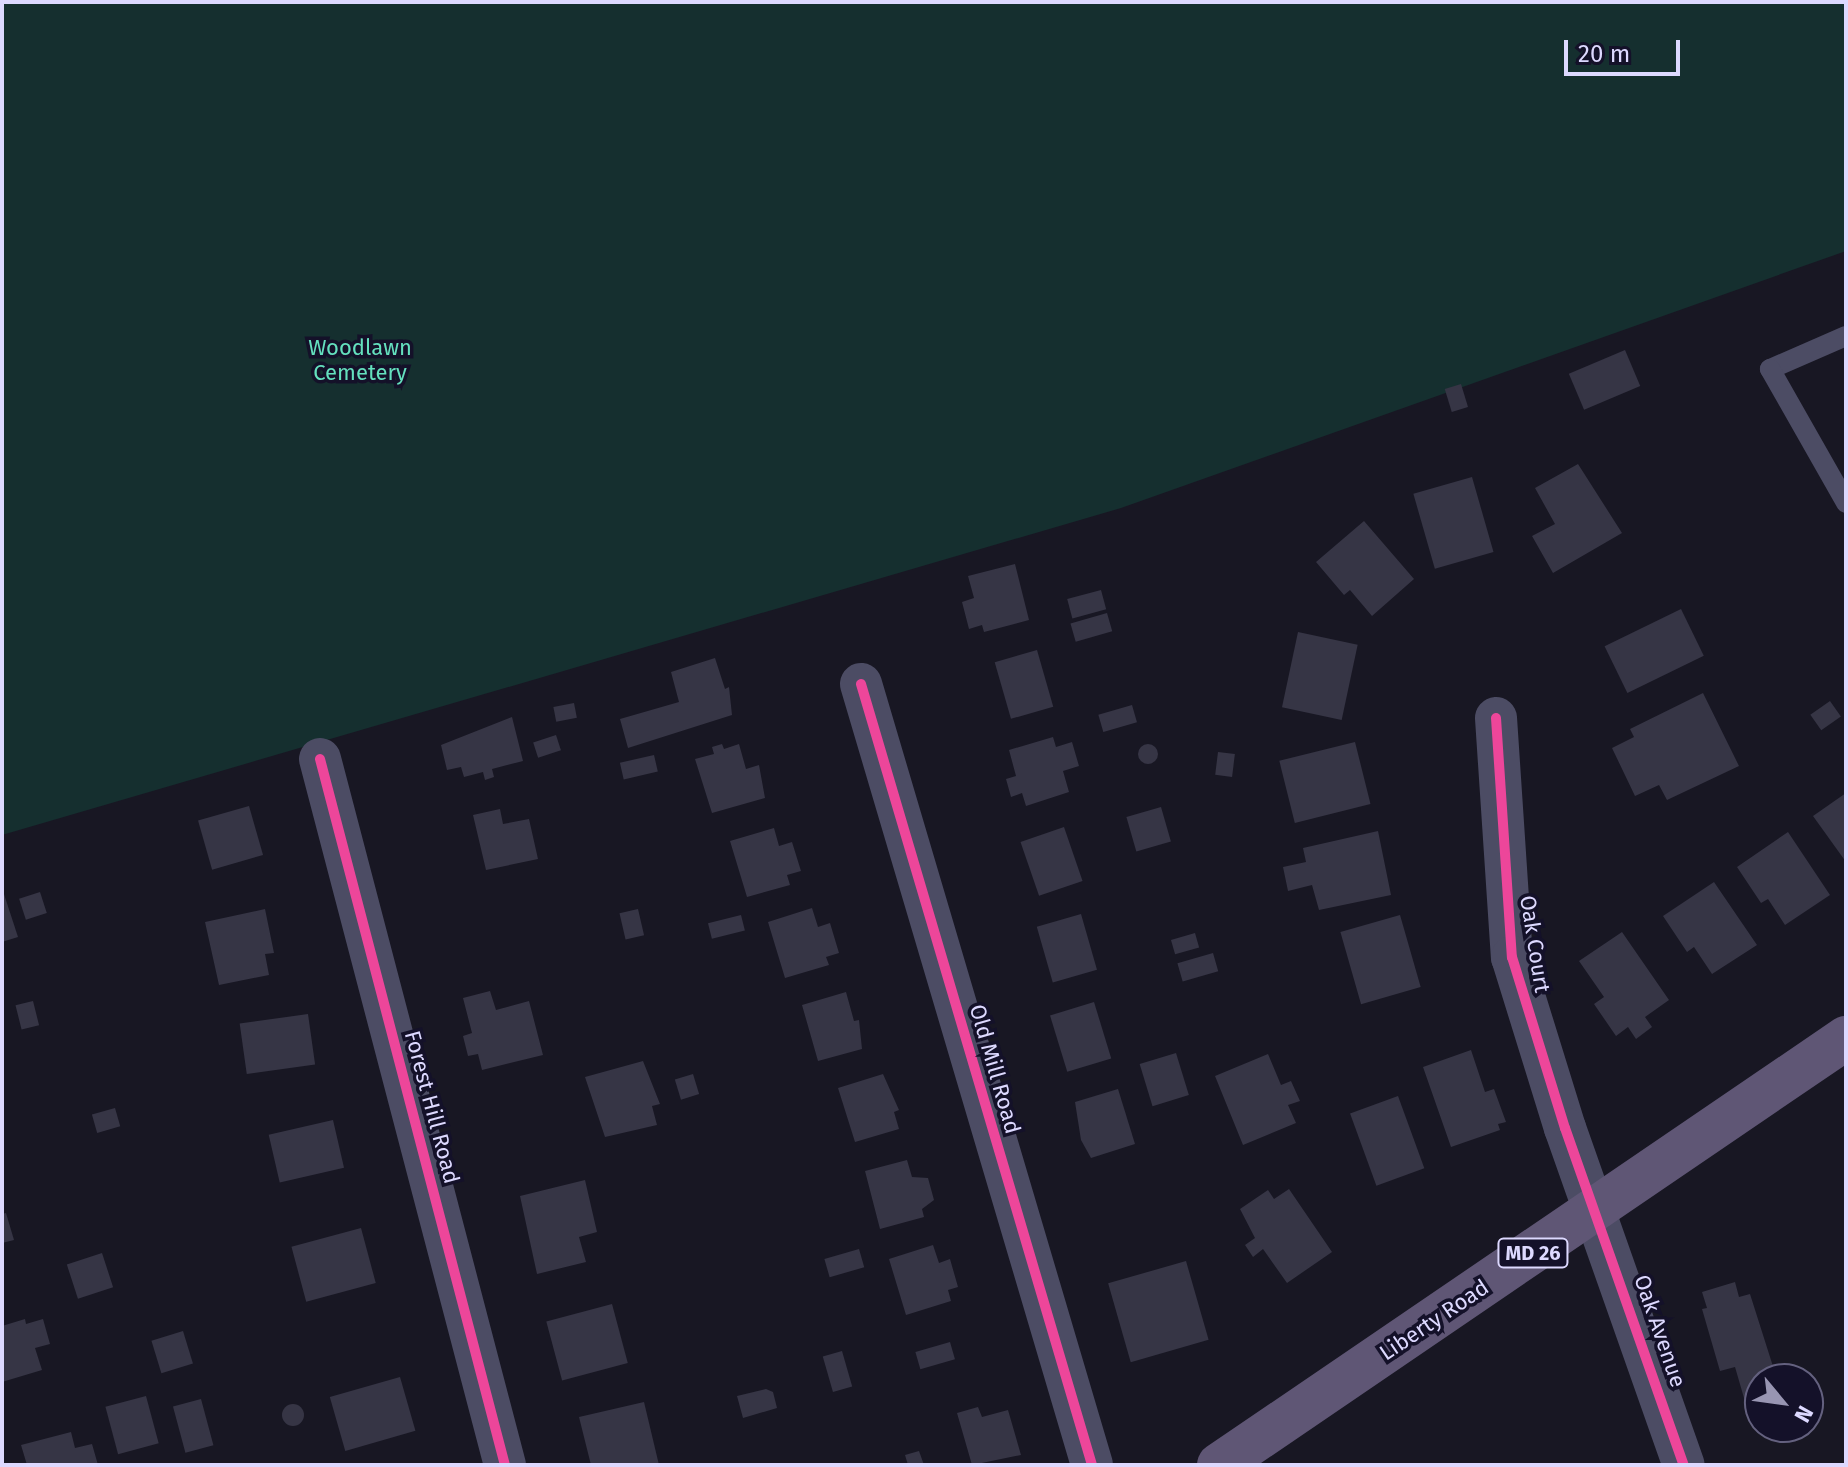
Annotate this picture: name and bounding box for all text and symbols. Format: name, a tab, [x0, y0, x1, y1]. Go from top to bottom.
scale bar	[1568, 24, 1684, 74]
text: 20 m	[1578, 40, 1630, 68]
park label: Woodlawn Cemetery	[308, 334, 412, 386]
street label: Oak Court	[1514, 894, 1556, 994]
street label: Old Mill Road	[964, 1001, 1026, 1137]
street label: Forest Hill Road	[399, 1028, 465, 1186]
road number: MD 26	[1497, 1237, 1569, 1269]
street label: Oak Avenue	[1628, 1271, 1692, 1391]
street label: Liberty Road	[1374, 1274, 1494, 1366]
north arrow	[1744, 1363, 1824, 1443]
text: N	[1788, 1401, 1819, 1427]

